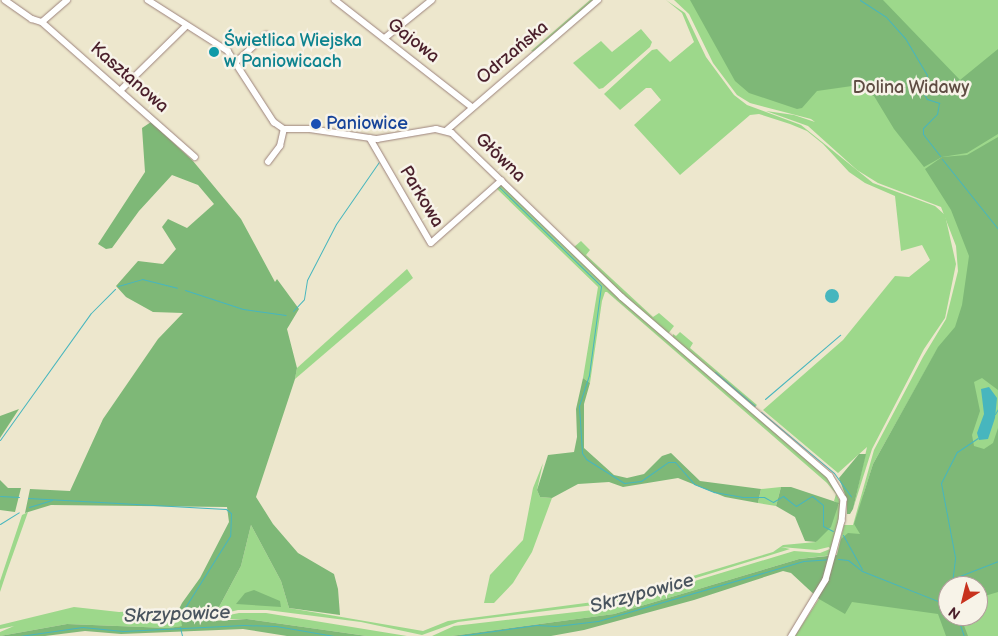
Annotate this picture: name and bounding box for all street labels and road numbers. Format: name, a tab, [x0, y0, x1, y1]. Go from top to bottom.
street label: Gajowa	[383, 14, 443, 68]
street label: Odrzańska	[473, 17, 553, 89]
street label: Kasztanowa	[85, 38, 173, 118]
street label: Główna	[470, 129, 530, 187]
street label: Parkowa	[394, 162, 448, 232]

